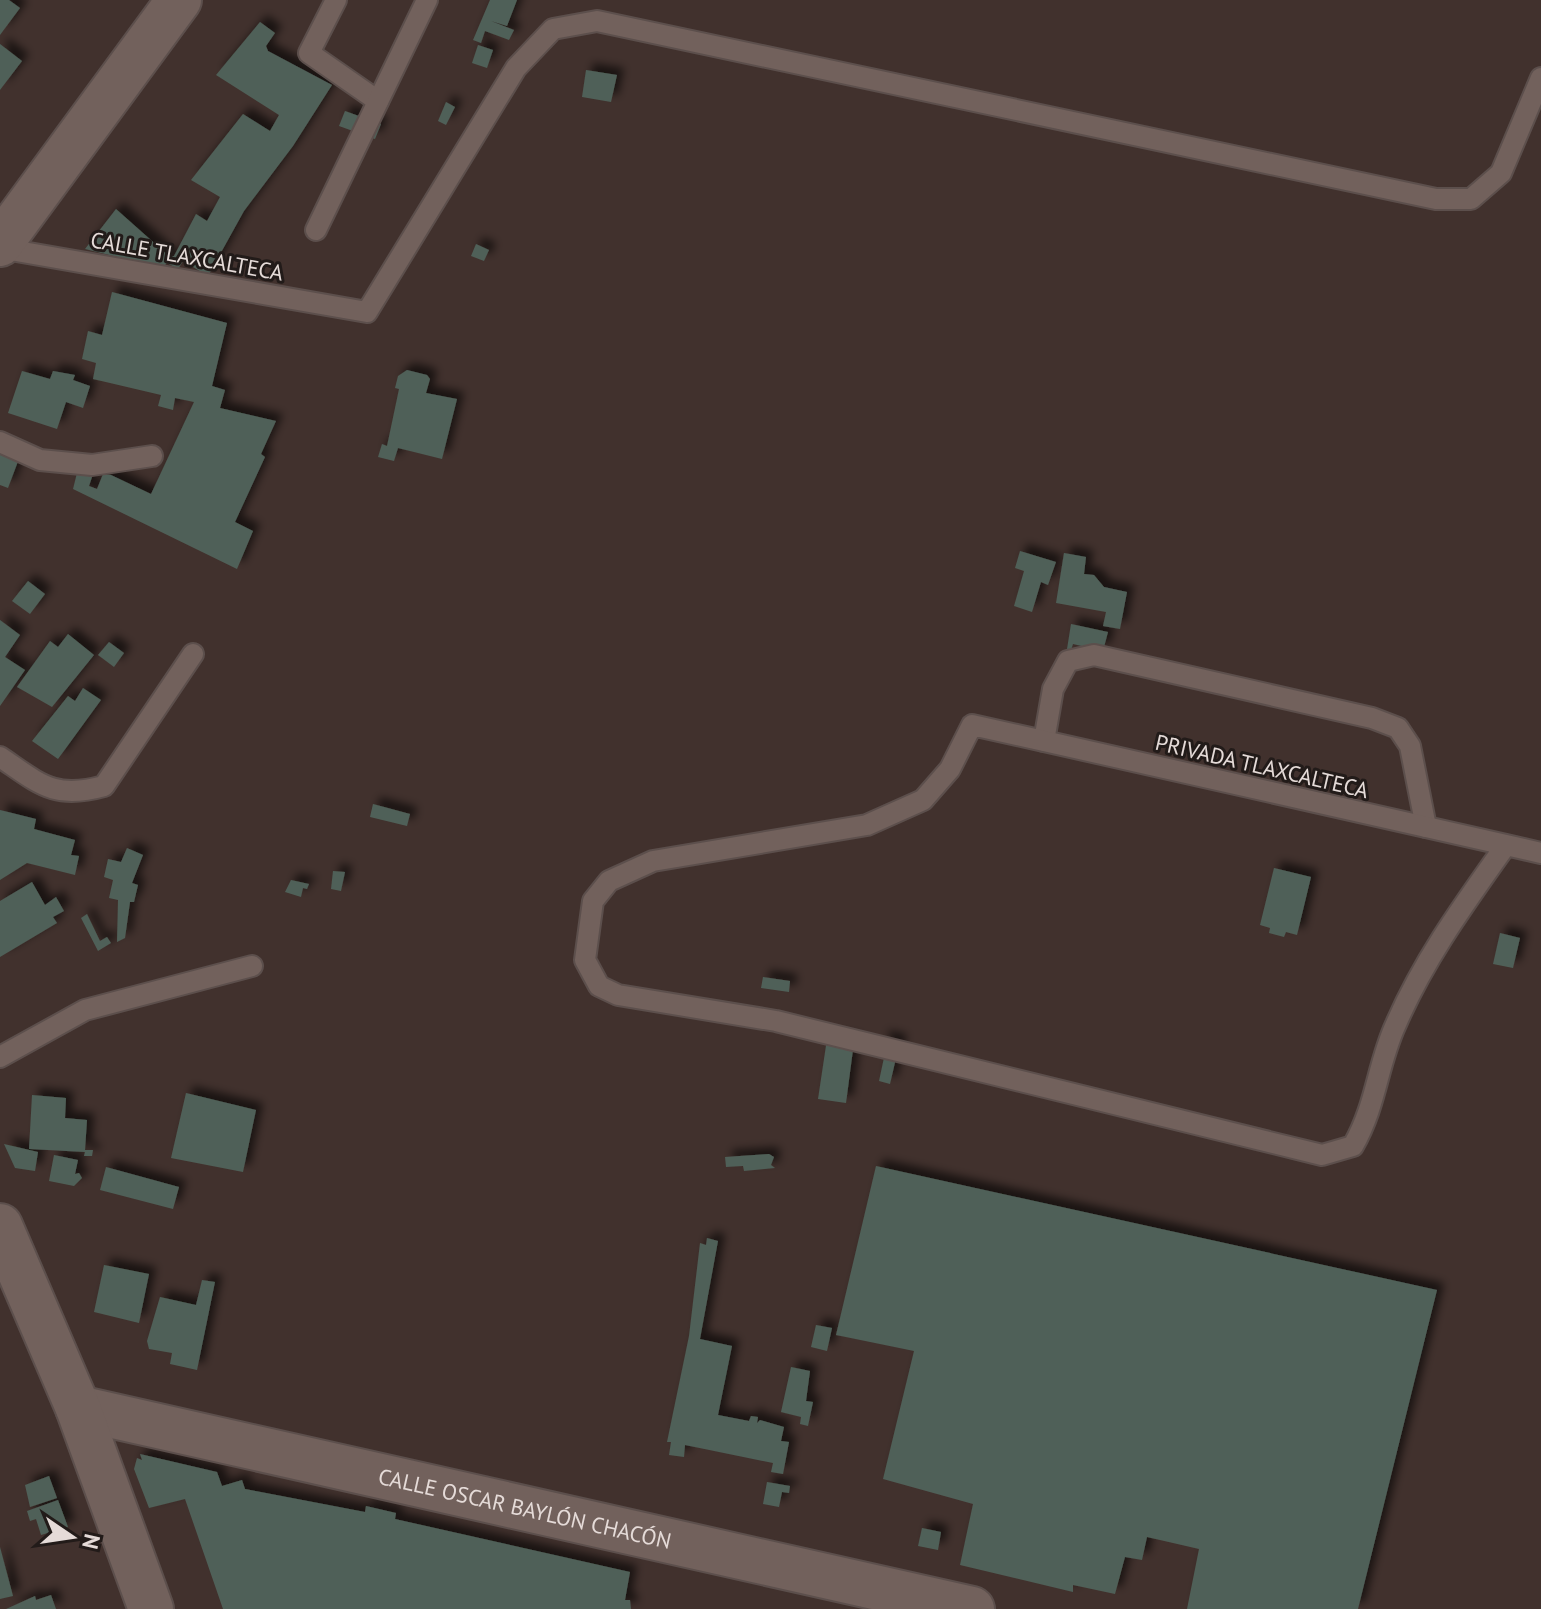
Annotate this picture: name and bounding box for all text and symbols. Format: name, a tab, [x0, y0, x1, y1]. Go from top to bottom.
street label: CALLE TLAXCALTECA	[88, 225, 286, 287]
street label: PRIVADA TLAXCALTECA	[1153, 728, 1371, 804]
street label: CALLE OSCAR BAYLÓN CHACÓN	[376, 1462, 674, 1555]
north arrow	[32, 1497, 112, 1577]
text: N	[76, 1531, 107, 1552]

